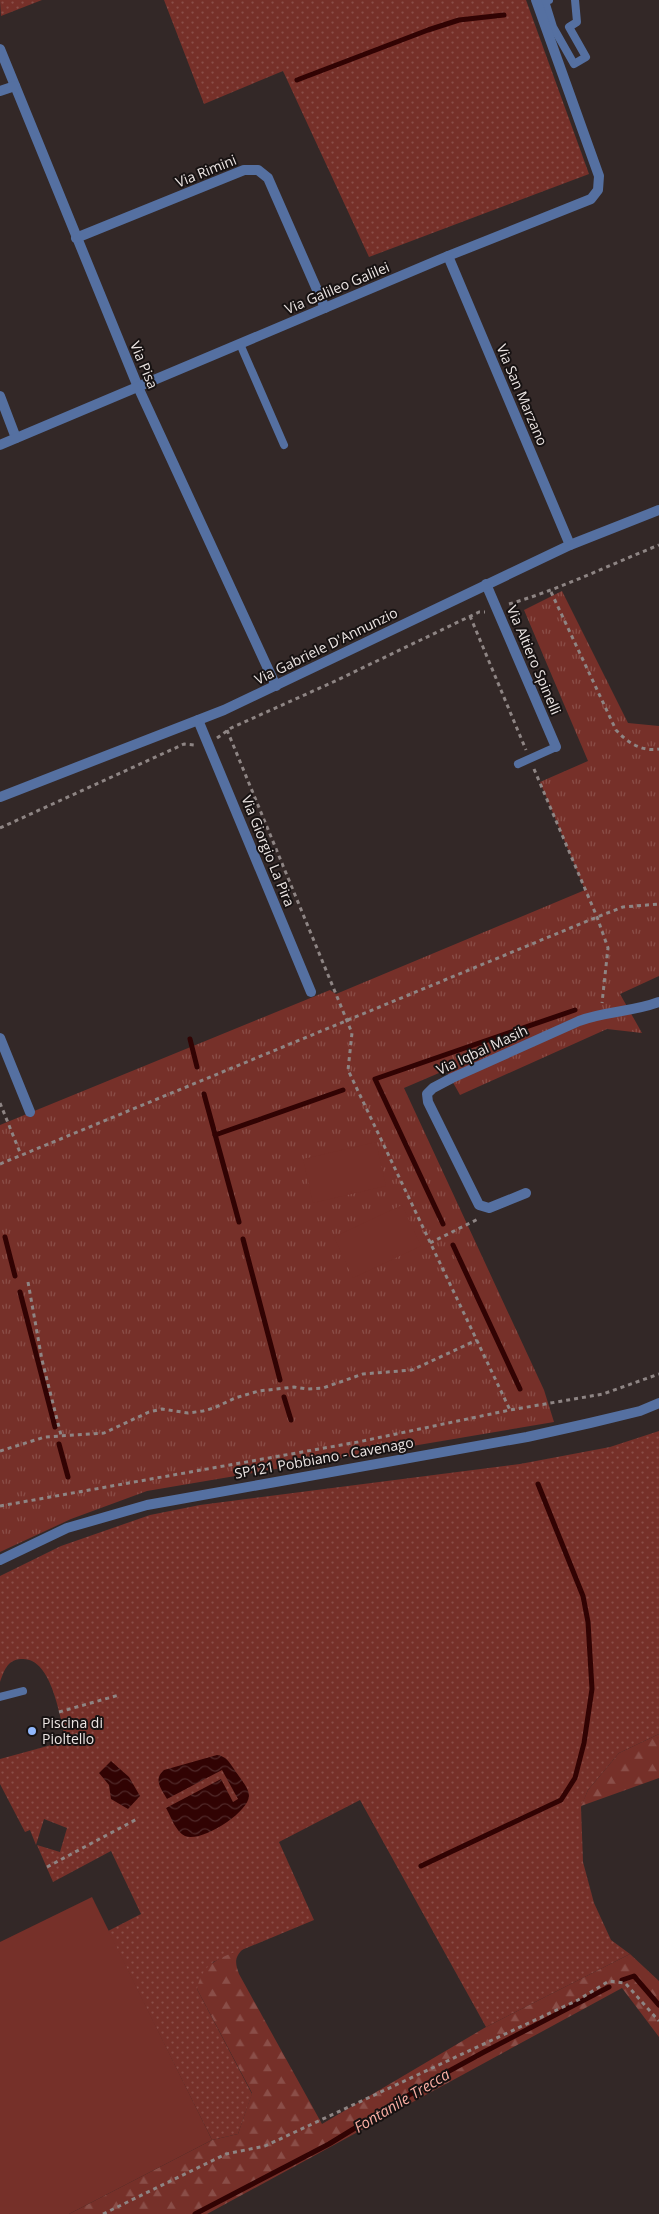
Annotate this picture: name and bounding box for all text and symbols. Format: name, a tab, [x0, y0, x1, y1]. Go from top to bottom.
street label: Via Rimini	[173, 150, 239, 191]
street label: Via Galileo Galilei	[282, 257, 392, 318]
street label: Via Pisa	[126, 338, 163, 391]
street label: Via San Marzano	[493, 341, 552, 448]
street label: Via Altiero Spinelli	[503, 602, 566, 717]
street label: Via Gabriele D'Annunzio	[251, 603, 400, 688]
street label: Via Giorgio La Pira	[237, 792, 299, 909]
street label: Via Iqbal Masih	[433, 1020, 530, 1079]
street label: SP121 Pobbiano - Cavenago	[233, 1432, 415, 1483]
place label: Piscina di Pioltello	[42, 1713, 103, 1748]
marker: Piscina di Pioltello	[26, 1725, 38, 1737]
water label: Fontanile Trecca	[350, 2063, 453, 2137]

